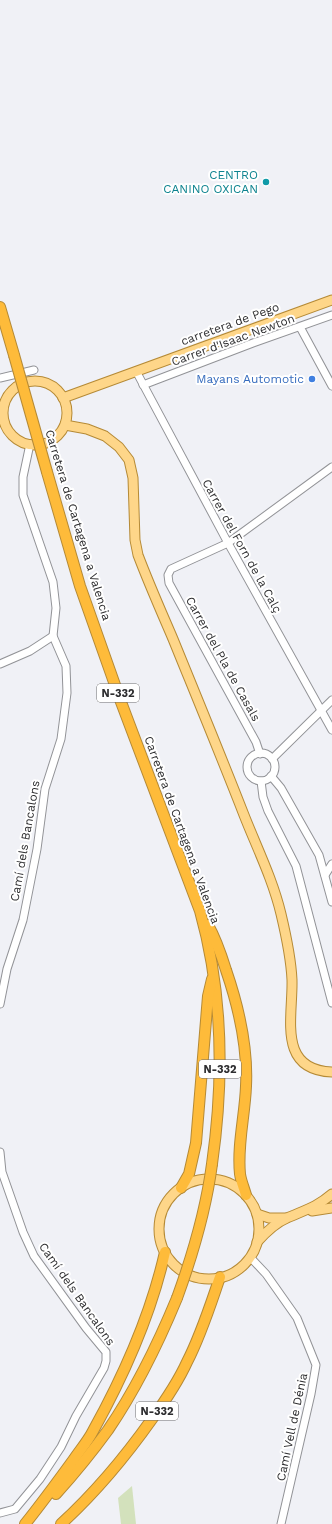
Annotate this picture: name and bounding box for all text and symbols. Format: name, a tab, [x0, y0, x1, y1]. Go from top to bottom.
place label: CENTRO CANINO OXICAN	[163, 168, 258, 196]
marker: CENTRO CANINO OXICAN	[261, 177, 271, 187]
street label: carretera de Pego	[179, 300, 281, 348]
street label: Carrer d'Isaac Newton	[170, 311, 296, 369]
place label: Mayans Automotic	[196, 372, 304, 386]
marker: Mayans Automotic	[307, 374, 317, 384]
street label: Carretera de Cartagena a Valencia	[42, 428, 114, 622]
street label: Carrer del Forn de la Calç	[199, 477, 285, 615]
street label: Carrer del Pla de Casals	[183, 594, 263, 724]
road number: N-332	[97, 684, 139, 702]
street label: Carretera de Cartagena a Valencia	[141, 734, 223, 926]
street label: Camí dels Bancalons	[7, 779, 43, 903]
road number: N-332	[199, 1060, 241, 1078]
street label: Camí dels Bancalons	[36, 1240, 118, 1348]
street label: Camí Vell de Dénia	[274, 1372, 310, 1482]
road number: N-332	[136, 1402, 178, 1420]

